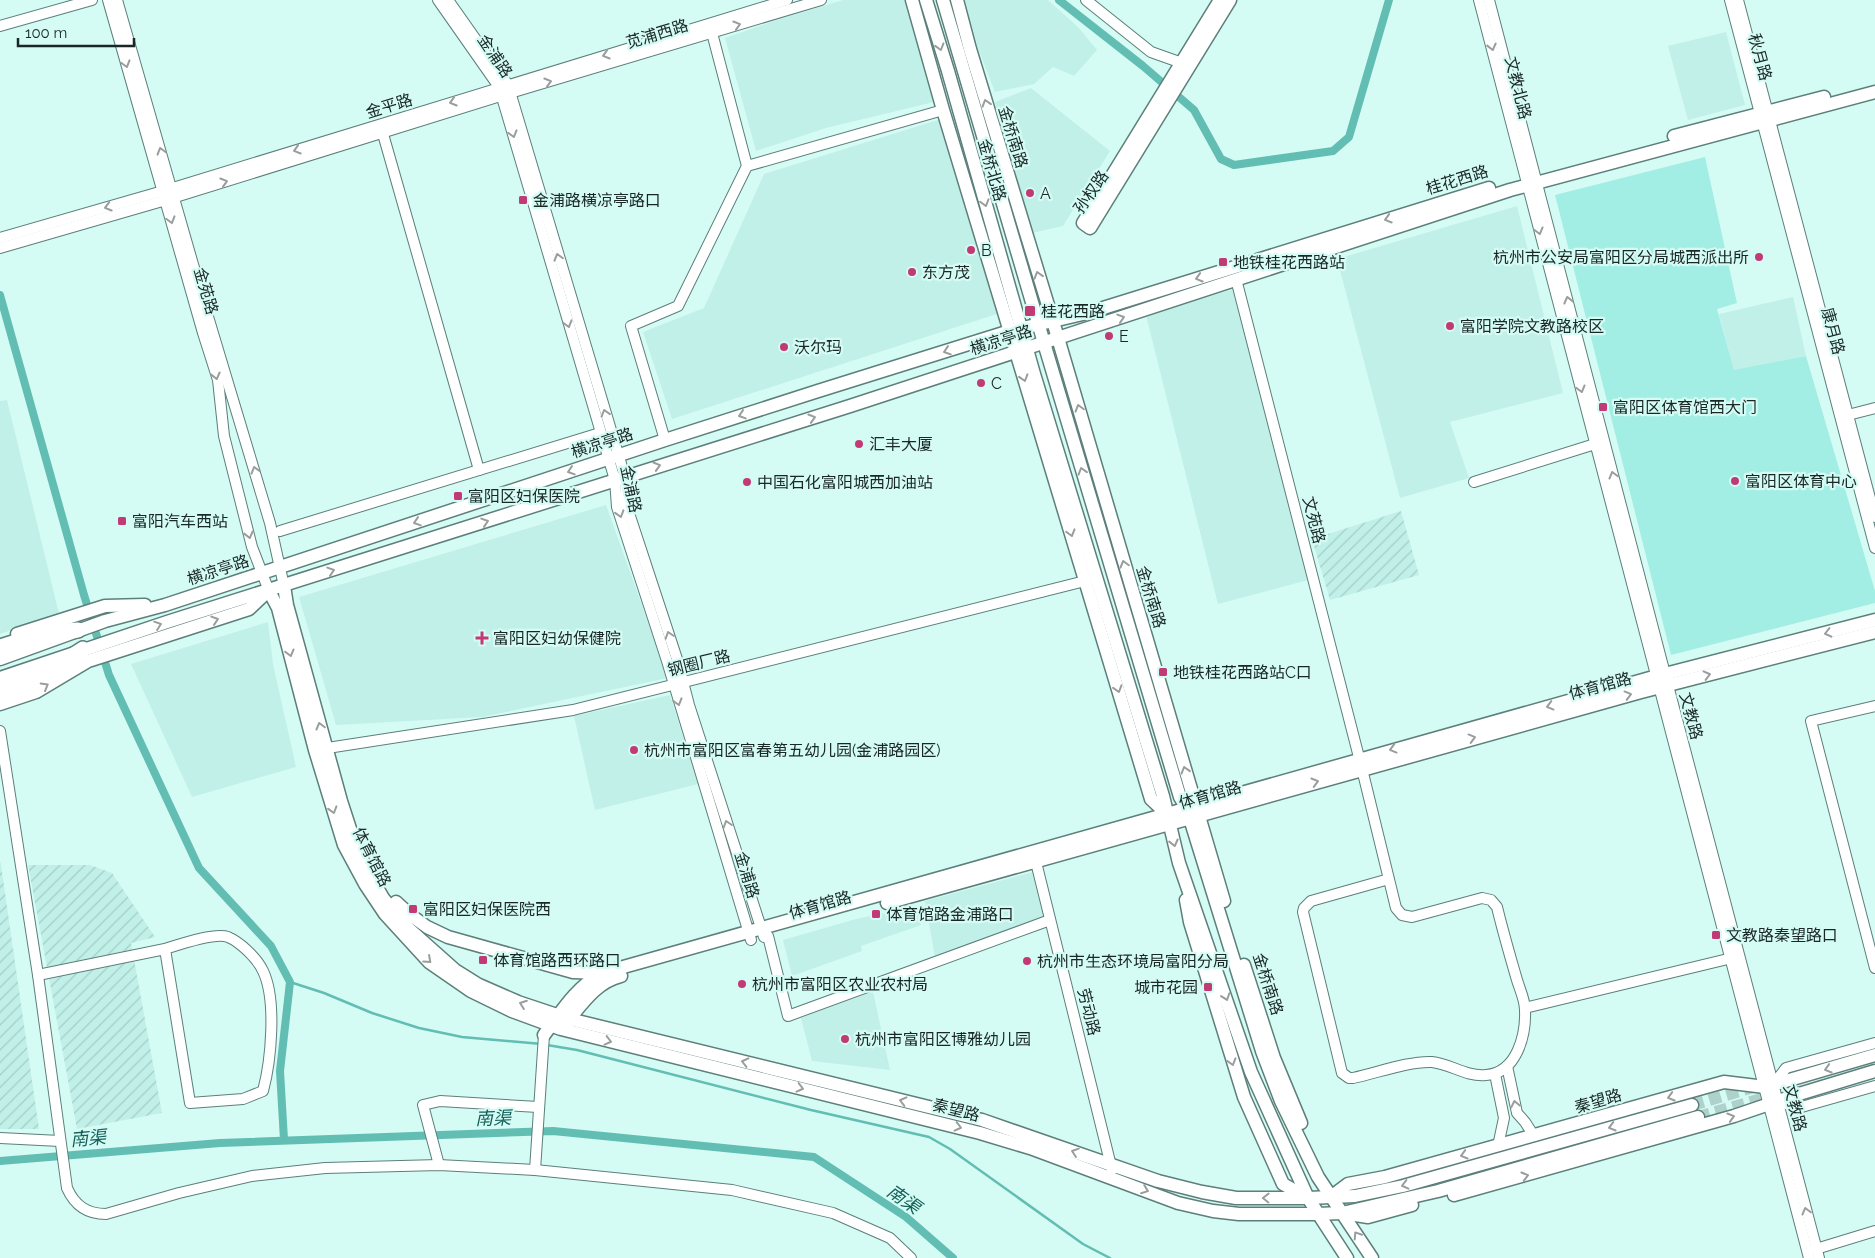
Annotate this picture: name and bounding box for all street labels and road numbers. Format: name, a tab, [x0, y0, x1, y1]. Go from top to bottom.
street label: 苋浦西路	[624, 16, 690, 52]
street label: 金浦路	[474, 31, 516, 81]
street label: 秋月路	[1745, 31, 1775, 83]
street label: 文教北路	[1501, 55, 1535, 121]
street label: 金平路	[363, 90, 415, 122]
street label: 金桥南路	[995, 104, 1031, 170]
street label: 金桥北路	[974, 137, 1010, 203]
street label: 桂花西路	[1424, 162, 1490, 198]
street label: 孙权路	[1069, 167, 1113, 217]
street label: 金苑路	[190, 265, 222, 317]
street label: 康月路	[1818, 305, 1848, 357]
street label: 横凉亭路	[968, 321, 1034, 359]
street label: 横凉亭路	[569, 424, 635, 462]
street label: 金浦路	[617, 464, 645, 514]
street label: 文苑路	[1299, 494, 1329, 546]
street label: 横凉亭路	[185, 551, 251, 589]
street label: 金桥南路	[1133, 564, 1169, 630]
street label: 钢圈厂路	[666, 646, 732, 680]
street label: 体育馆路	[1567, 669, 1633, 703]
street label: 文教路	[1676, 690, 1706, 742]
street label: 体育馆路	[1177, 777, 1243, 813]
street label: 体育馆路	[349, 824, 395, 890]
street label: 金浦路	[731, 849, 763, 901]
street label: 体育馆路	[787, 887, 853, 923]
street label: 金桥南路	[1249, 951, 1287, 1017]
street label: 劳动路	[1074, 986, 1104, 1038]
street label: 文教路	[1780, 1082, 1810, 1134]
street label: 秦望路	[1572, 1085, 1624, 1117]
street label: 秦望路	[930, 1095, 982, 1125]

